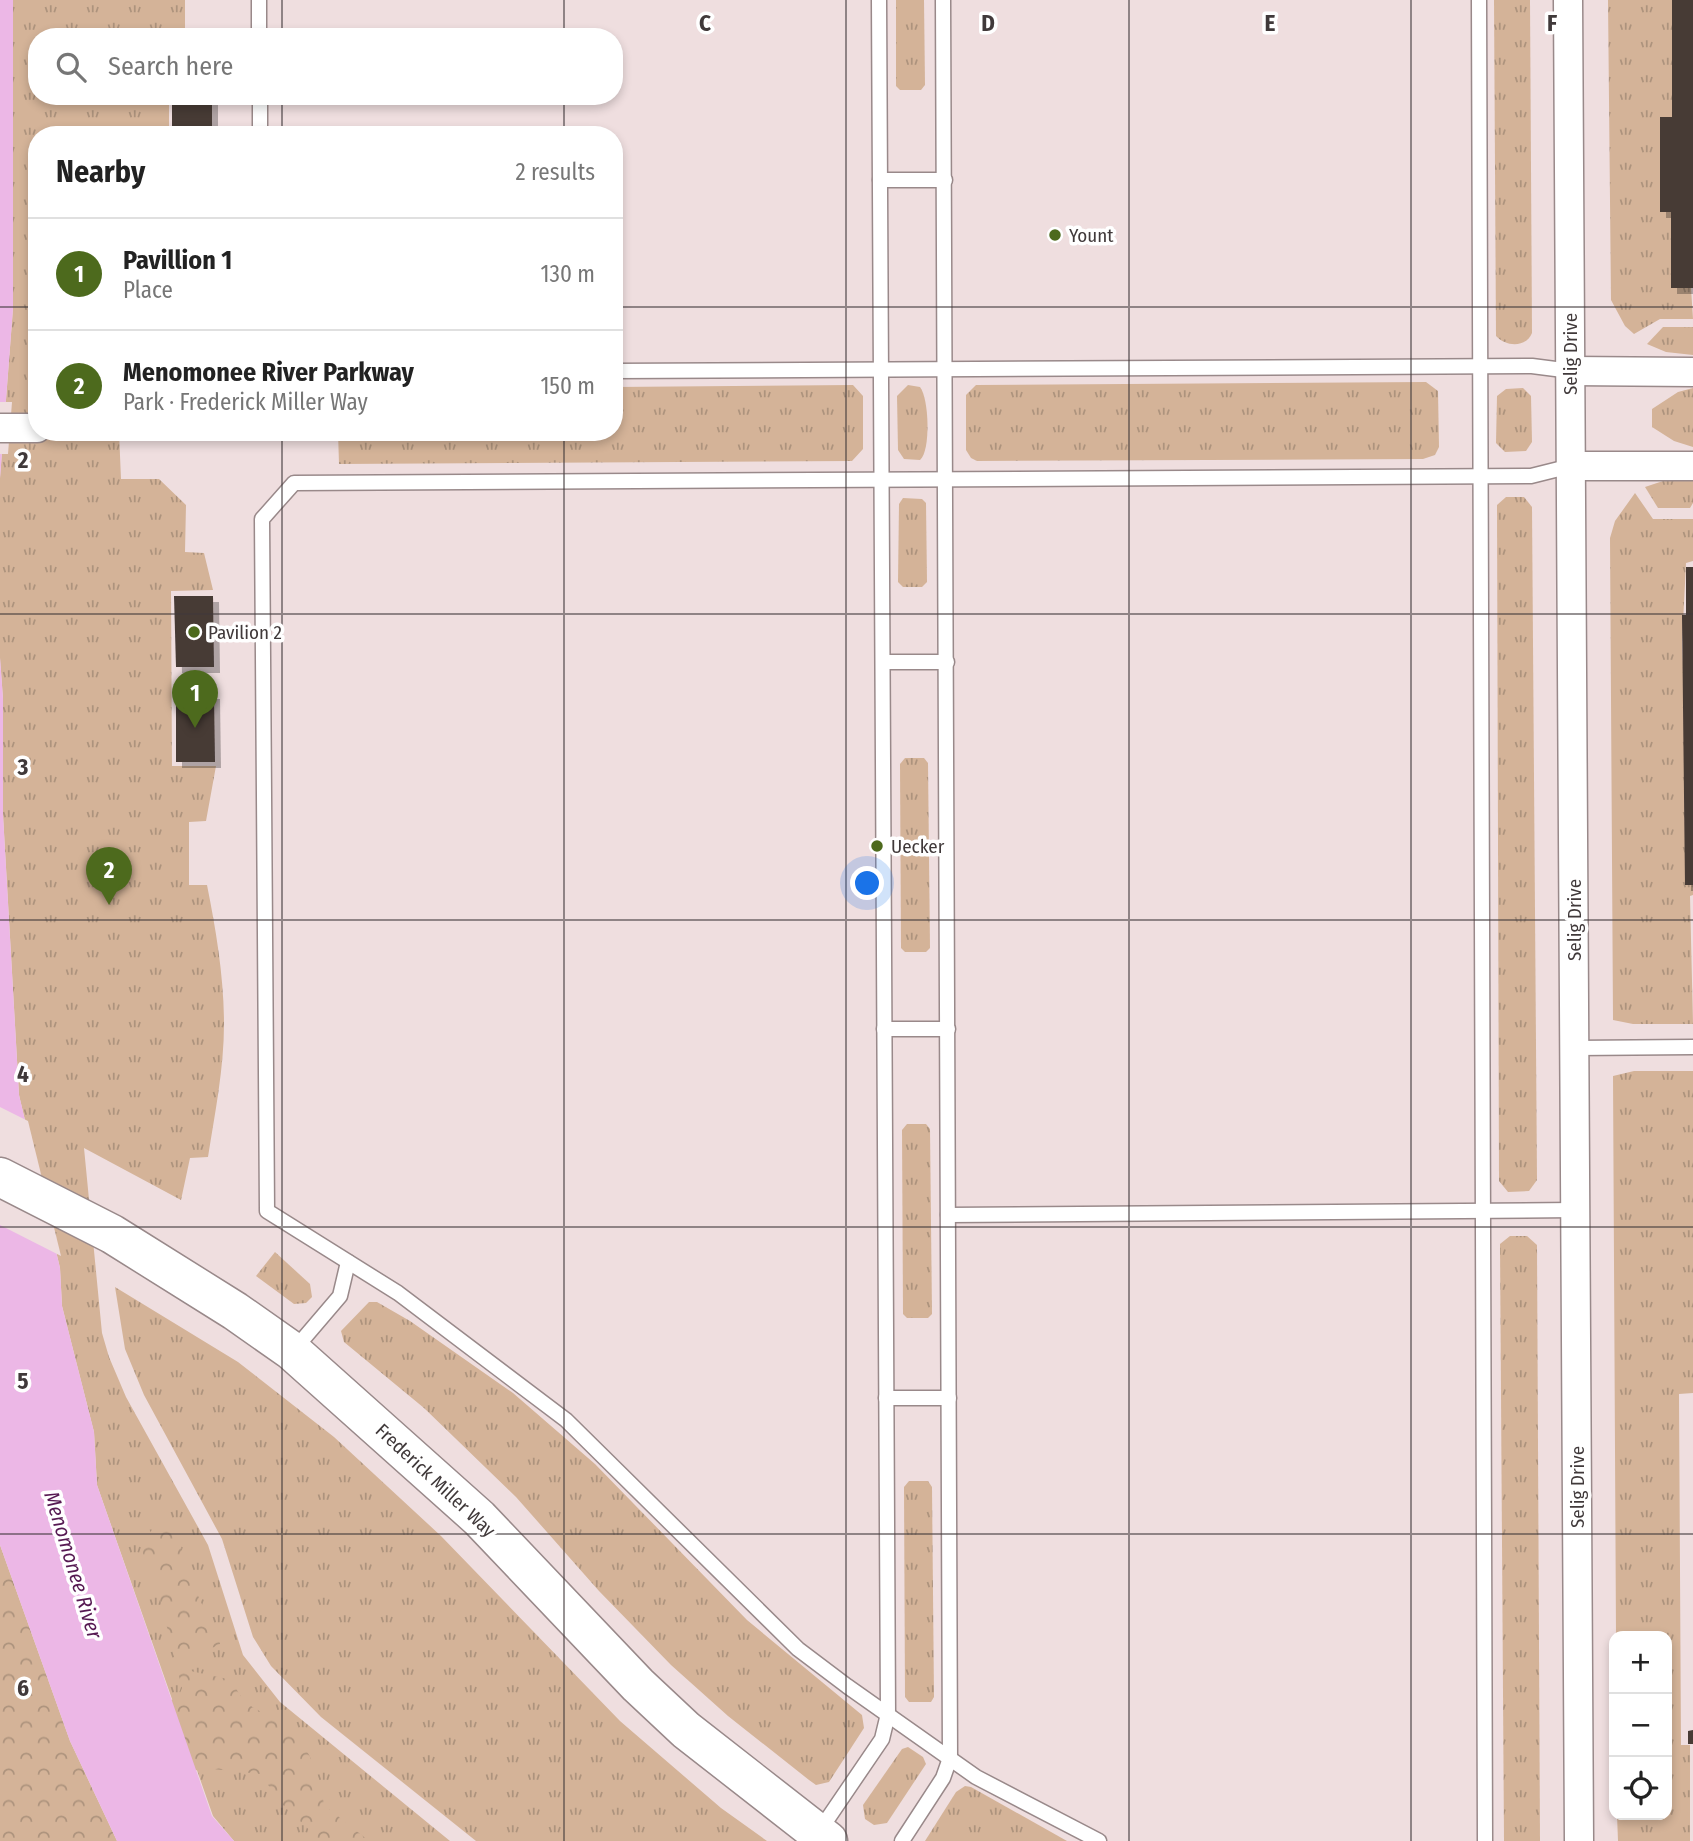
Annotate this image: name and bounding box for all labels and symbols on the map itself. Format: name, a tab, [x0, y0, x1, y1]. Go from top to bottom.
text: C	[699, 9, 711, 37]
text: D	[981, 9, 995, 37]
text: E	[1265, 9, 1276, 37]
text: F	[1547, 9, 1557, 37]
place label: Yount	[1069, 224, 1114, 247]
marker: Yount	[1047, 227, 1063, 243]
street label: Selig Drive	[1559, 313, 1582, 395]
text: 2	[17, 446, 29, 474]
place label: Pavilion 2	[208, 621, 282, 644]
marker: Pavilion 2	[186, 624, 202, 640]
pin: 1	[172, 670, 218, 728]
text: 3	[17, 753, 29, 781]
place label: Uecker	[891, 835, 945, 858]
marker: Uecker	[869, 838, 885, 854]
pin: 2	[86, 847, 132, 905]
your location	[850, 866, 884, 900]
street label: Selig Drive	[1563, 879, 1586, 961]
text: 4	[17, 1060, 29, 1088]
text: 5	[17, 1367, 29, 1395]
street label: Frederick Miller Way	[371, 1419, 501, 1542]
street label: Selig Drive	[1566, 1446, 1589, 1528]
water label: Menomonee River	[38, 1488, 108, 1642]
text: 6	[17, 1674, 29, 1702]

